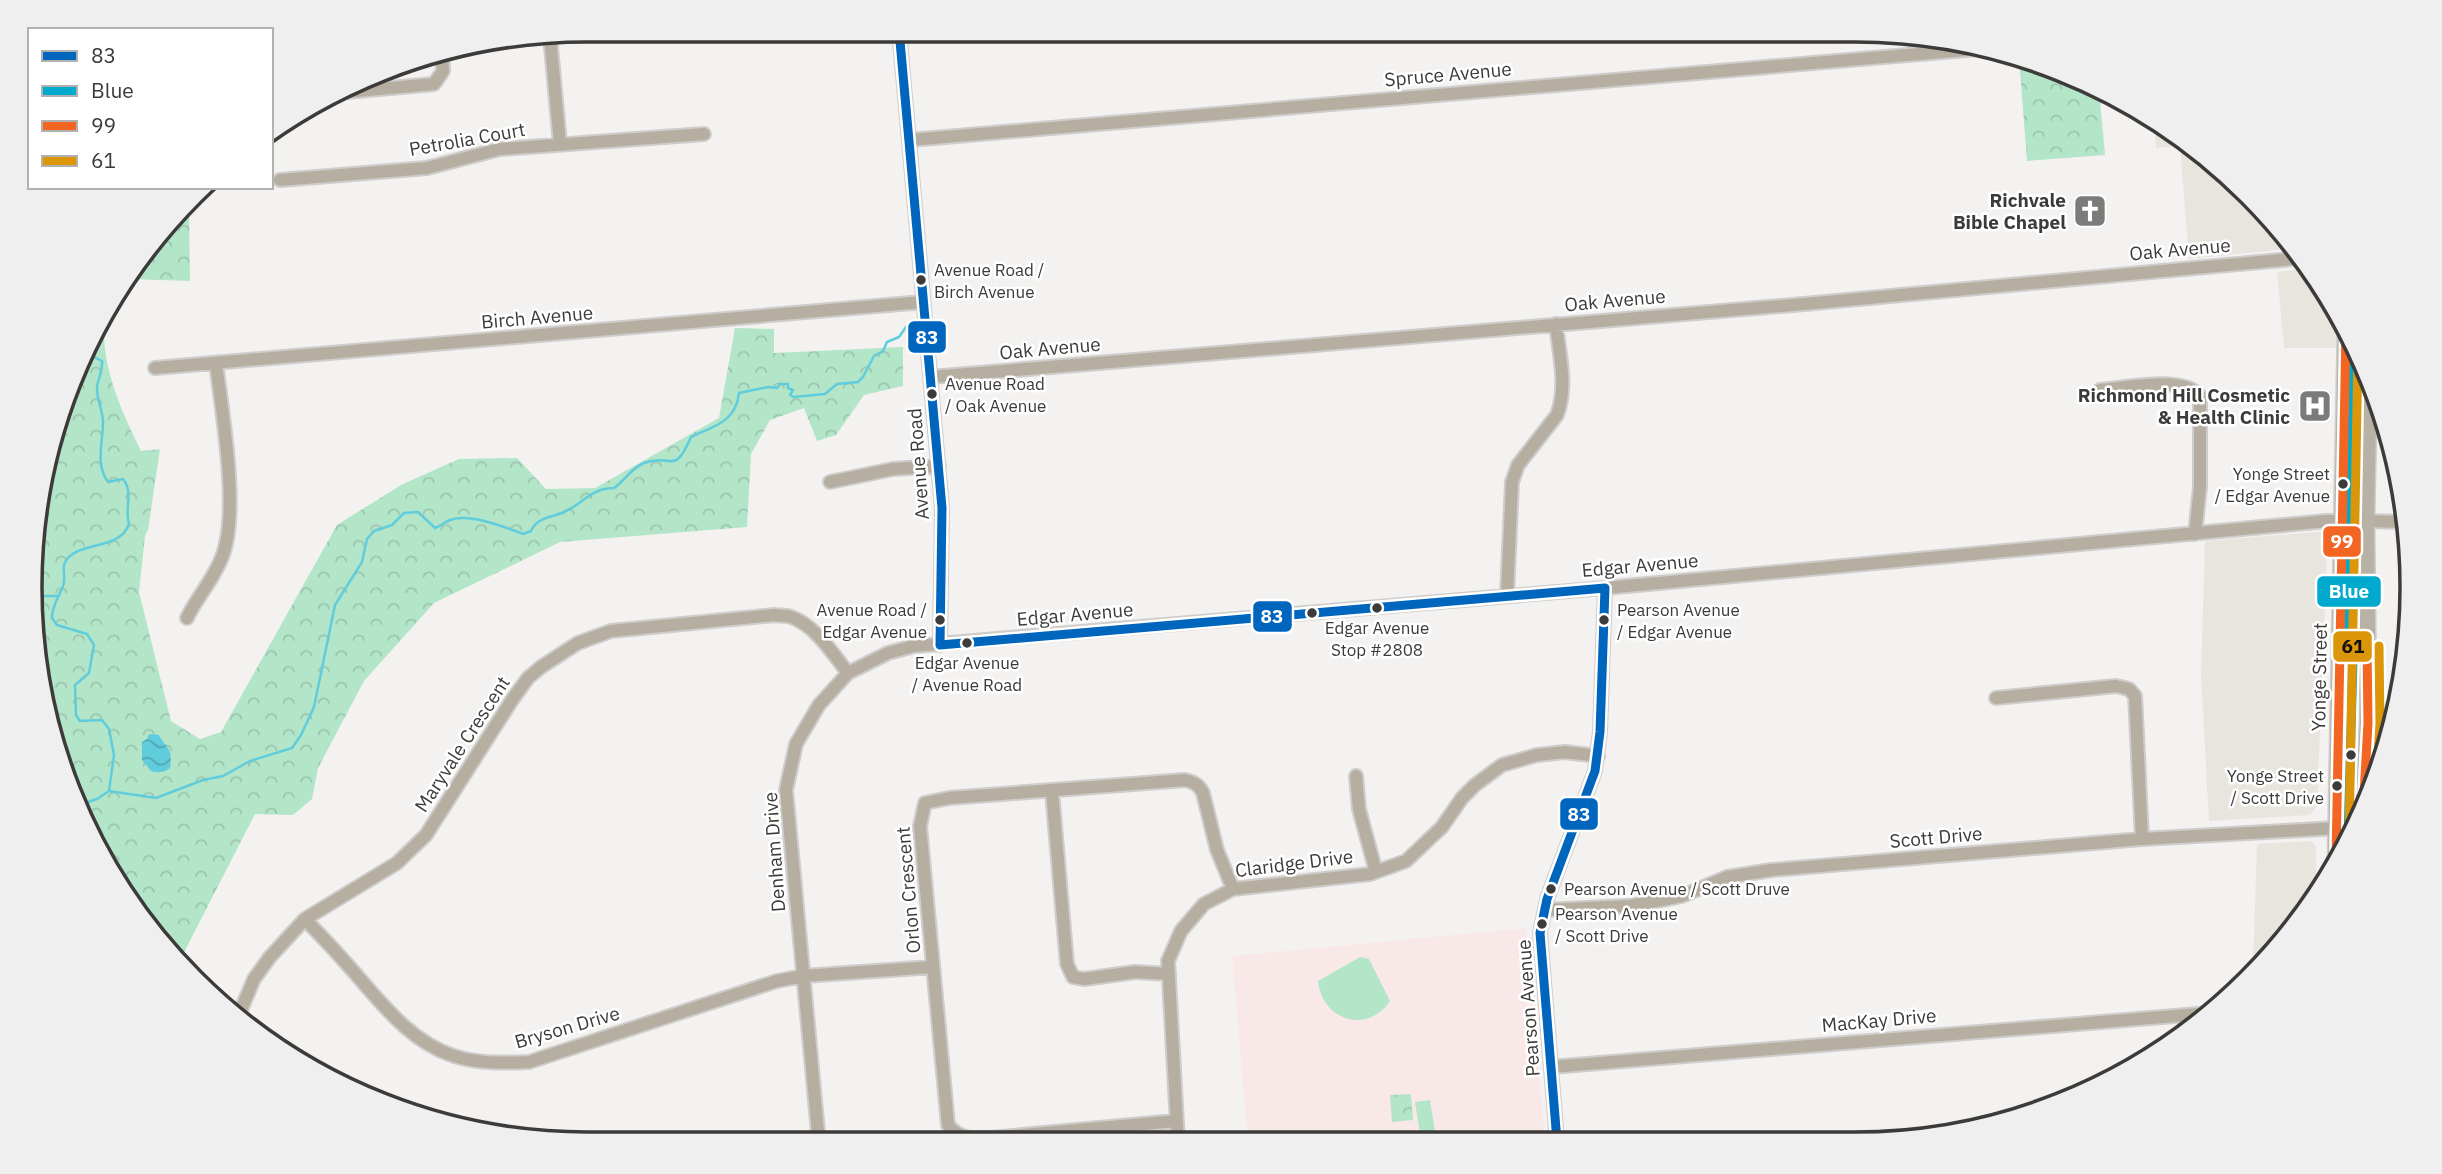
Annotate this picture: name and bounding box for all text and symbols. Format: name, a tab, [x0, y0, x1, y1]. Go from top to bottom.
legend	[28, 28, 273, 189]
text: 83	[91, 41, 116, 69]
street label: Spruce Avenue	[1383, 56, 1513, 92]
text: Blue	[91, 76, 134, 104]
text: 99	[91, 111, 116, 139]
street label: Petrolia Court	[407, 117, 527, 161]
text: 61	[91, 146, 116, 174]
place label: Richvale Bible Chapel	[1953, 188, 2066, 234]
church icon: Richvale Bible Chapel	[2071, 192, 2109, 230]
street label: Oak Avenue	[2128, 233, 2232, 265]
place label: Avenue Road / Birch Avenue	[934, 259, 1044, 303]
marker: Avenue Road / Birch Avenue	[914, 273, 928, 287]
street label: Oak Avenue	[1563, 284, 1667, 316]
street label: Birch Avenue	[480, 300, 594, 334]
line badge: 83	[907, 320, 947, 354]
text: 83	[916, 325, 938, 349]
street label: Oak Avenue	[998, 332, 1102, 364]
place label: Avenue Road / Oak Avenue	[945, 373, 1046, 417]
place label: Richmond Hill Cosmetic & Health Clinic	[2078, 383, 2290, 429]
marker: Avenue Road / Oak Avenue	[925, 387, 939, 401]
hospital icon: Richmond Hill Cosmetic & Health Clinic	[2296, 387, 2334, 425]
street label: Avenue Road	[902, 407, 934, 521]
place label: Yonge Street / Edgar Avenue	[2215, 463, 2330, 507]
marker: Yonge Street / Edgar Avenue	[2336, 477, 2350, 491]
line badge: 99	[2322, 525, 2362, 558]
text: 99	[2331, 529, 2353, 553]
street label: Edgar Avenue	[1581, 548, 1699, 582]
line badge: Blue	[2316, 575, 2382, 608]
text: Blue	[2329, 579, 2369, 603]
street label: Edgar Avenue	[1016, 597, 1134, 631]
place label: Avenue Road / Edgar Avenue	[817, 599, 927, 643]
place label: Pearson Avenue / Edgar Avenue	[1617, 599, 1740, 643]
line badge: 83	[1252, 600, 1293, 633]
marker: Edgar Avenue Stop #2808	[1370, 601, 1384, 615]
text: 83	[1261, 604, 1283, 628]
unlabelled marker	[1305, 606, 1319, 620]
marker: Avenue Road / Edgar Avenue	[933, 613, 947, 627]
marker: Pearson Avenue / Edgar Avenue	[1597, 613, 1611, 627]
place label: Edgar Avenue Stop #2808	[1325, 617, 1429, 661]
street label: Yonge Street	[2306, 622, 2332, 732]
line badge: 61	[2332, 630, 2373, 663]
text: 61	[2342, 634, 2365, 658]
marker: Edgar Avenue / Avenue Road	[960, 636, 974, 650]
place label: Edgar Avenue / Avenue Road	[912, 652, 1022, 696]
street label: Maryvale Crescent	[409, 671, 515, 817]
unlabelled marker	[2344, 748, 2358, 762]
place label: Yonge Street / Scott Drive	[2227, 765, 2324, 809]
marker: Yonge Street / Scott Drive	[2330, 779, 2344, 793]
street label: Denham Drive	[758, 791, 790, 913]
line badge: 83	[1559, 797, 1599, 831]
text: 83	[1568, 802, 1590, 826]
street label: Scott Drive	[1889, 821, 1983, 853]
street label: Orlon Crescent	[891, 826, 925, 954]
street label: Claridge Drive	[1234, 844, 1354, 882]
place label: Pearson Avenue / Scott Druve	[1564, 878, 1790, 900]
marker: Pearson Avenue / Scott Druve	[1544, 882, 1558, 896]
place label: Pearson Avenue / Scott Drive	[1555, 903, 1678, 947]
marker: Pearson Avenue / Scott Drive	[1535, 917, 1549, 931]
street label: Pearson Avenue	[1511, 939, 1545, 1077]
street label: Bryson Drive	[512, 1001, 622, 1053]
street label: MacKay Drive	[1821, 1003, 1937, 1037]

